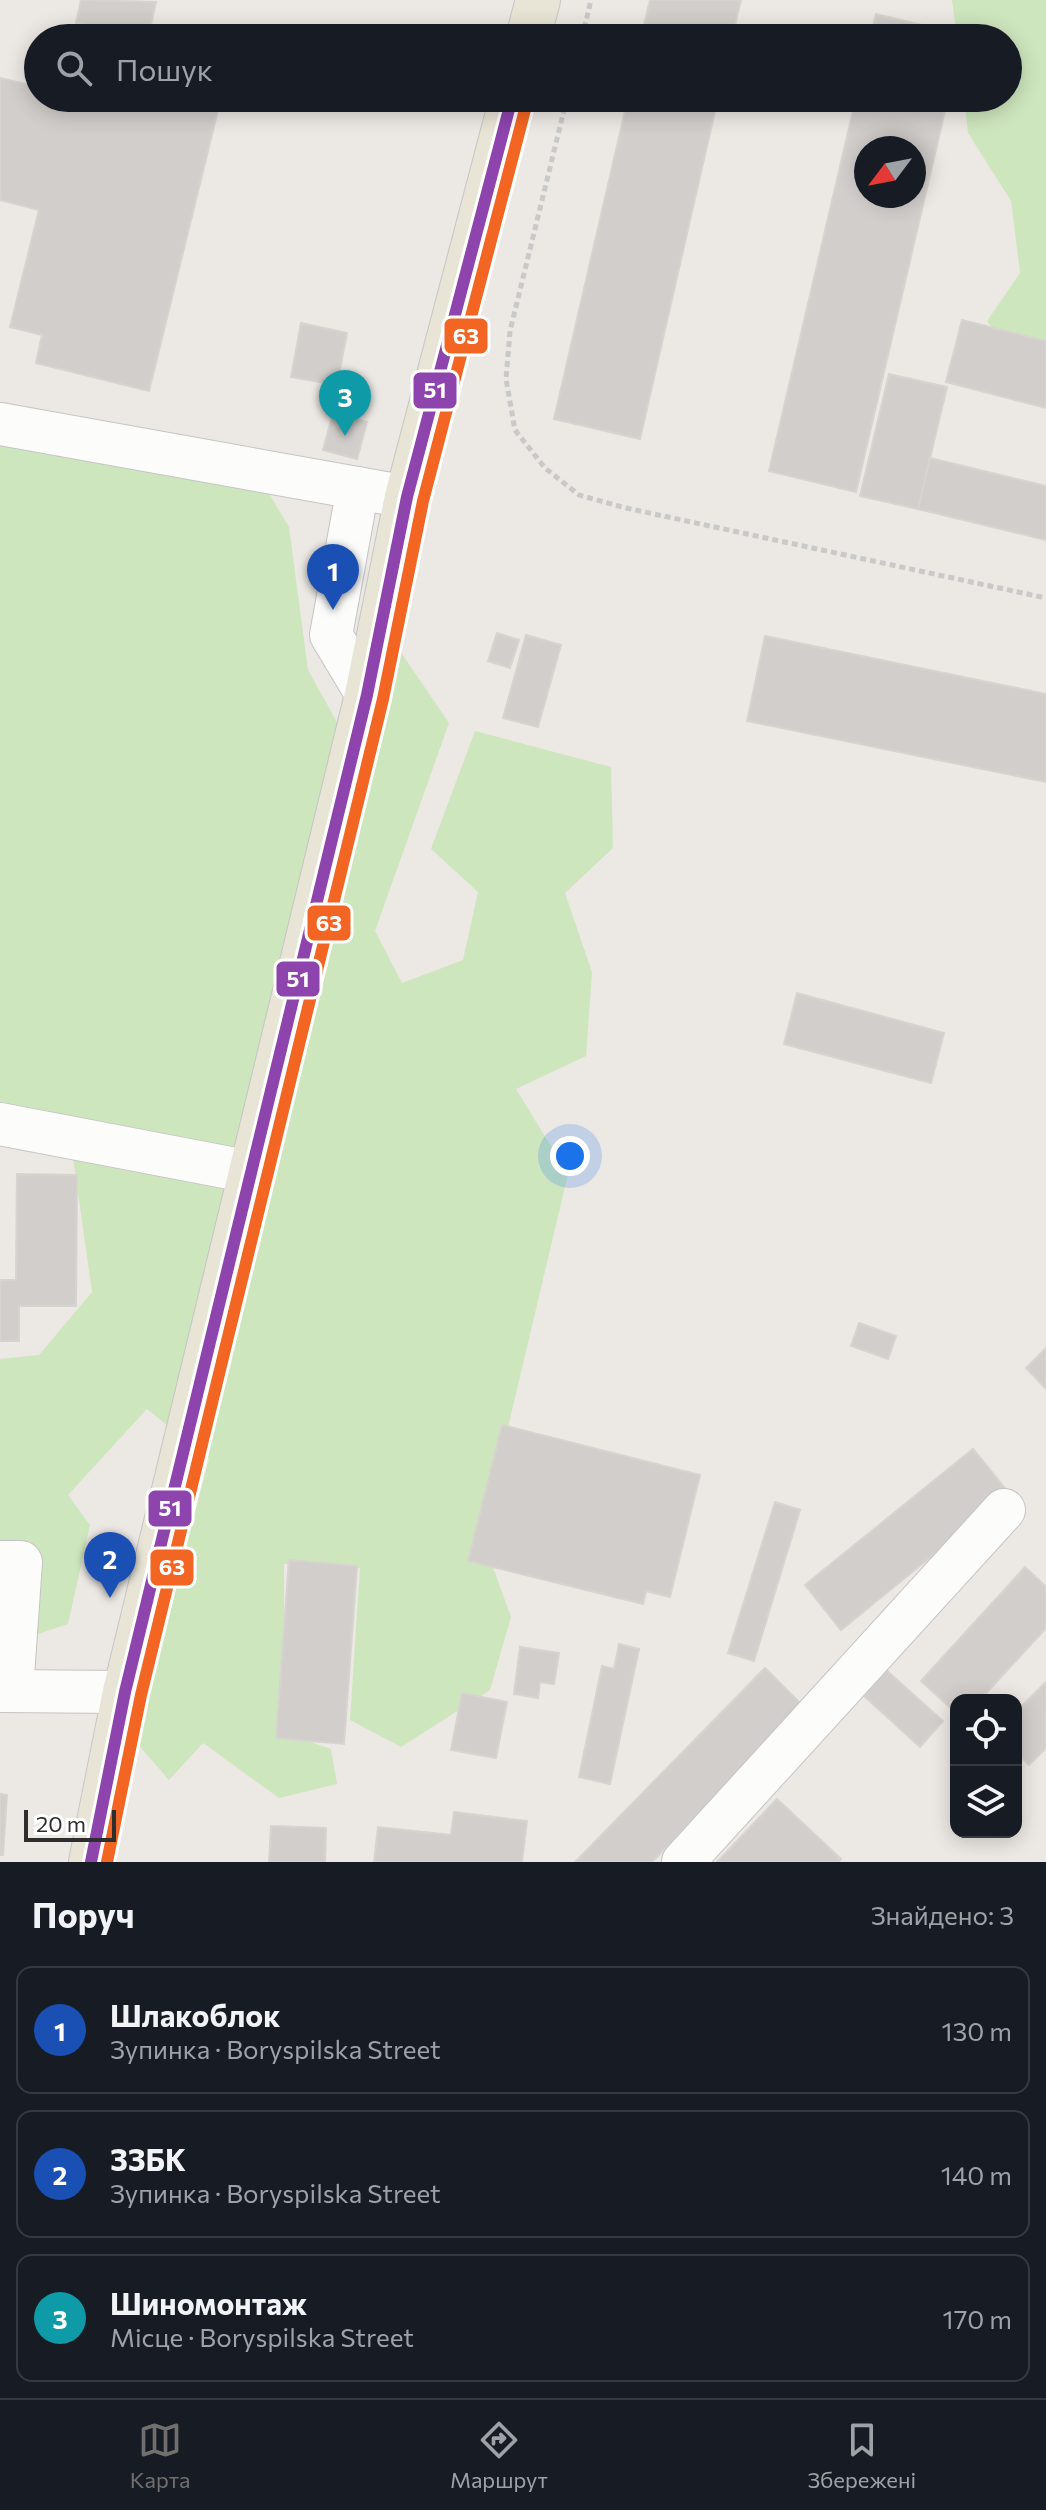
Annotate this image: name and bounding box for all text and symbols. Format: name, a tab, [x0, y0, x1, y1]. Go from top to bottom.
search box	[24, 24, 1022, 112]
icon: search	[52, 46, 96, 90]
text: Пошук	[116, 50, 213, 87]
north arrow	[854, 136, 926, 208]
line badge: 63	[443, 317, 489, 355]
text: 63	[453, 322, 479, 349]
pin: 3	[319, 370, 371, 436]
line badge: 51	[412, 371, 458, 410]
text: 51	[424, 376, 446, 403]
pin: 1	[307, 544, 359, 610]
line badge: 63	[306, 904, 352, 942]
text: 63	[316, 909, 342, 936]
line badge: 51	[275, 960, 321, 998]
text: 51	[287, 965, 309, 992]
your location	[550, 1136, 590, 1176]
line badge: 51	[147, 1489, 193, 1528]
text: 51	[159, 1494, 181, 1521]
pin: 2	[84, 1532, 136, 1598]
line badge: 63	[149, 1548, 195, 1587]
text: 63	[159, 1553, 185, 1580]
map controls	[950, 1694, 1022, 1838]
button: locate	[950, 1694, 1022, 1766]
button: layers	[950, 1766, 1022, 1838]
scale bar	[24, 1806, 116, 1842]
text: 20 m	[36, 1810, 86, 1837]
text: Поруч	[32, 1893, 135, 1935]
text: Знайдено: 3	[871, 1899, 1014, 1930]
text: Шлакоблок	[110, 1996, 280, 2033]
text: 1	[54, 2015, 66, 2046]
text: 130 m	[941, 2015, 1012, 2046]
text: Зупинка · Boryspilska Street	[110, 2033, 441, 2064]
text: ЗЗБК	[110, 2140, 186, 2177]
text: 2	[53, 2159, 67, 2190]
text: 140 m	[941, 2159, 1012, 2190]
text: Зупинка · Boryspilska Street	[110, 2177, 441, 2208]
text: Шиномонтаж	[110, 2284, 307, 2321]
text: 3	[52, 2303, 68, 2334]
text: 170 m	[943, 2303, 1012, 2334]
text: Місце · Boryspilska Street	[110, 2321, 414, 2352]
tab: Карта	[130, 2418, 190, 2493]
tab: Маршрут	[450, 2418, 548, 2493]
tab: Збережені	[807, 2418, 916, 2493]

